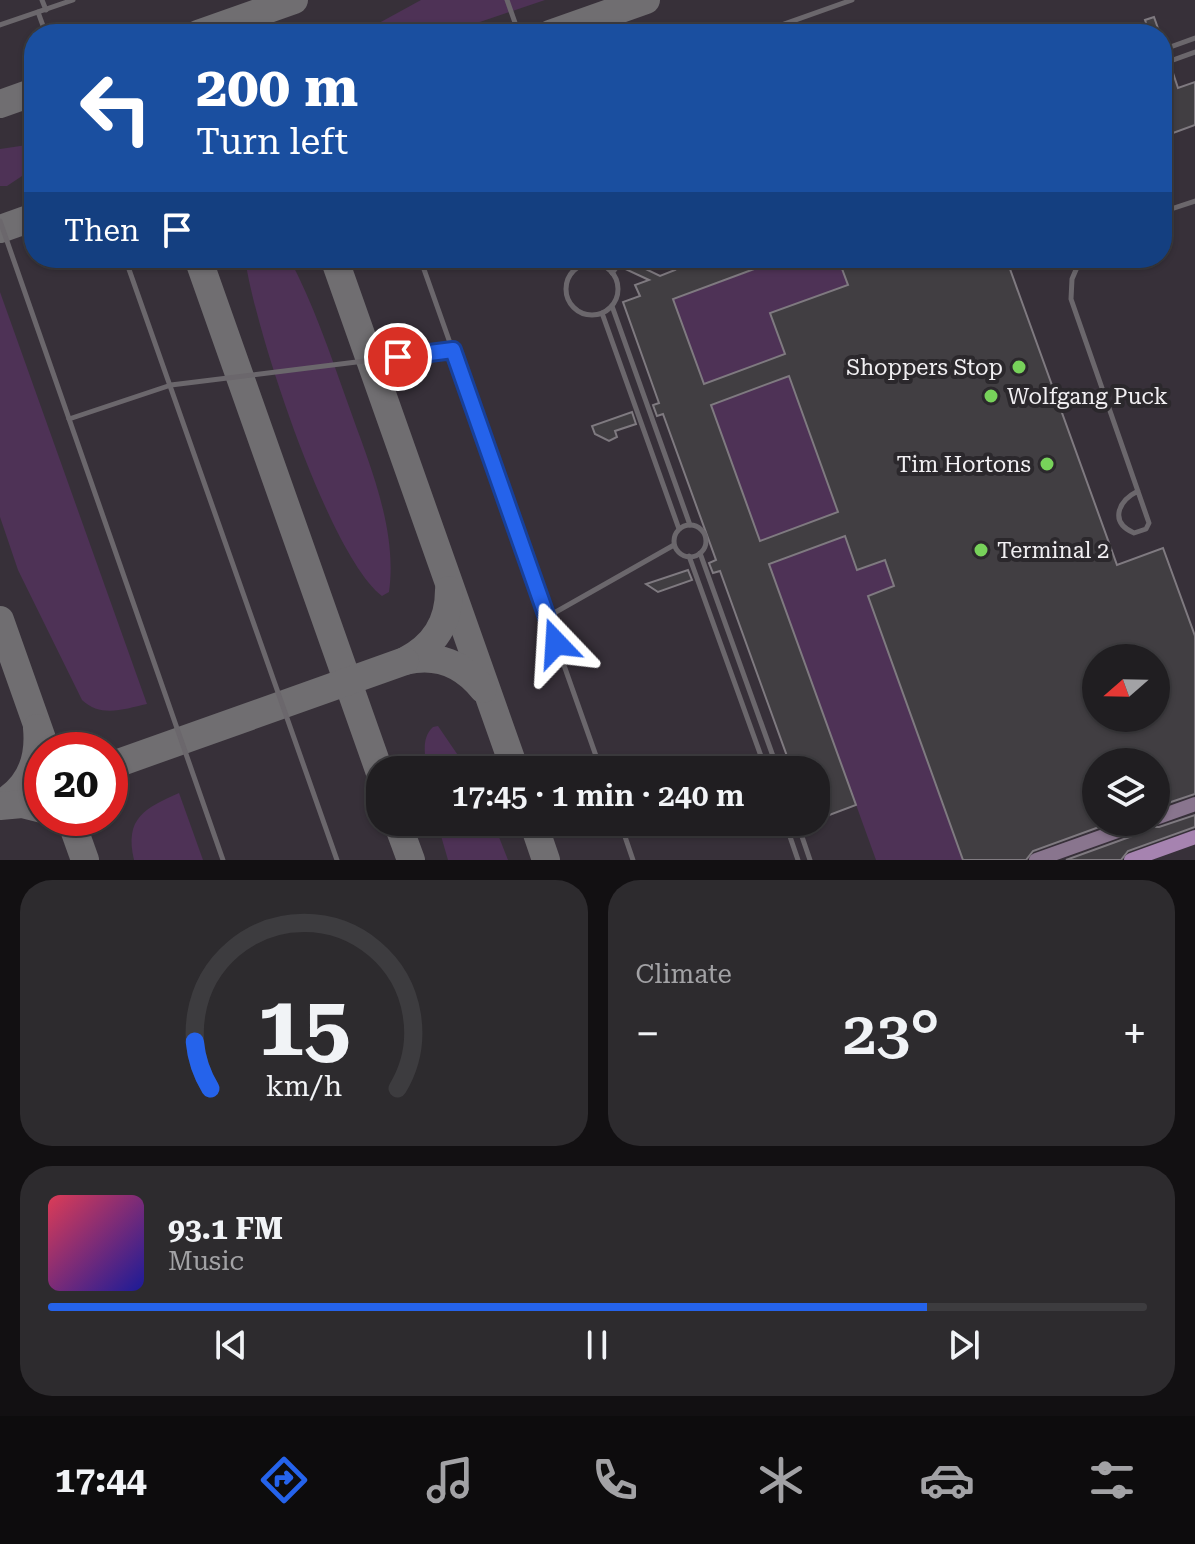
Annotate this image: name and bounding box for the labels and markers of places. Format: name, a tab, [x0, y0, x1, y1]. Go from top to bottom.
pin	[364, 323, 432, 391]
place label: Shoppers Stop	[846, 355, 1003, 380]
marker: Shoppers Stop	[1010, 358, 1028, 376]
place label: Wolfgang Puck	[1007, 384, 1168, 409]
marker: Wolfgang Puck	[982, 387, 1000, 405]
place label: Tim Hortons	[897, 452, 1031, 477]
marker: Tim Hortons	[1038, 455, 1056, 473]
place label: Terminal 2	[997, 538, 1109, 563]
marker: Terminal 2	[972, 541, 990, 559]

